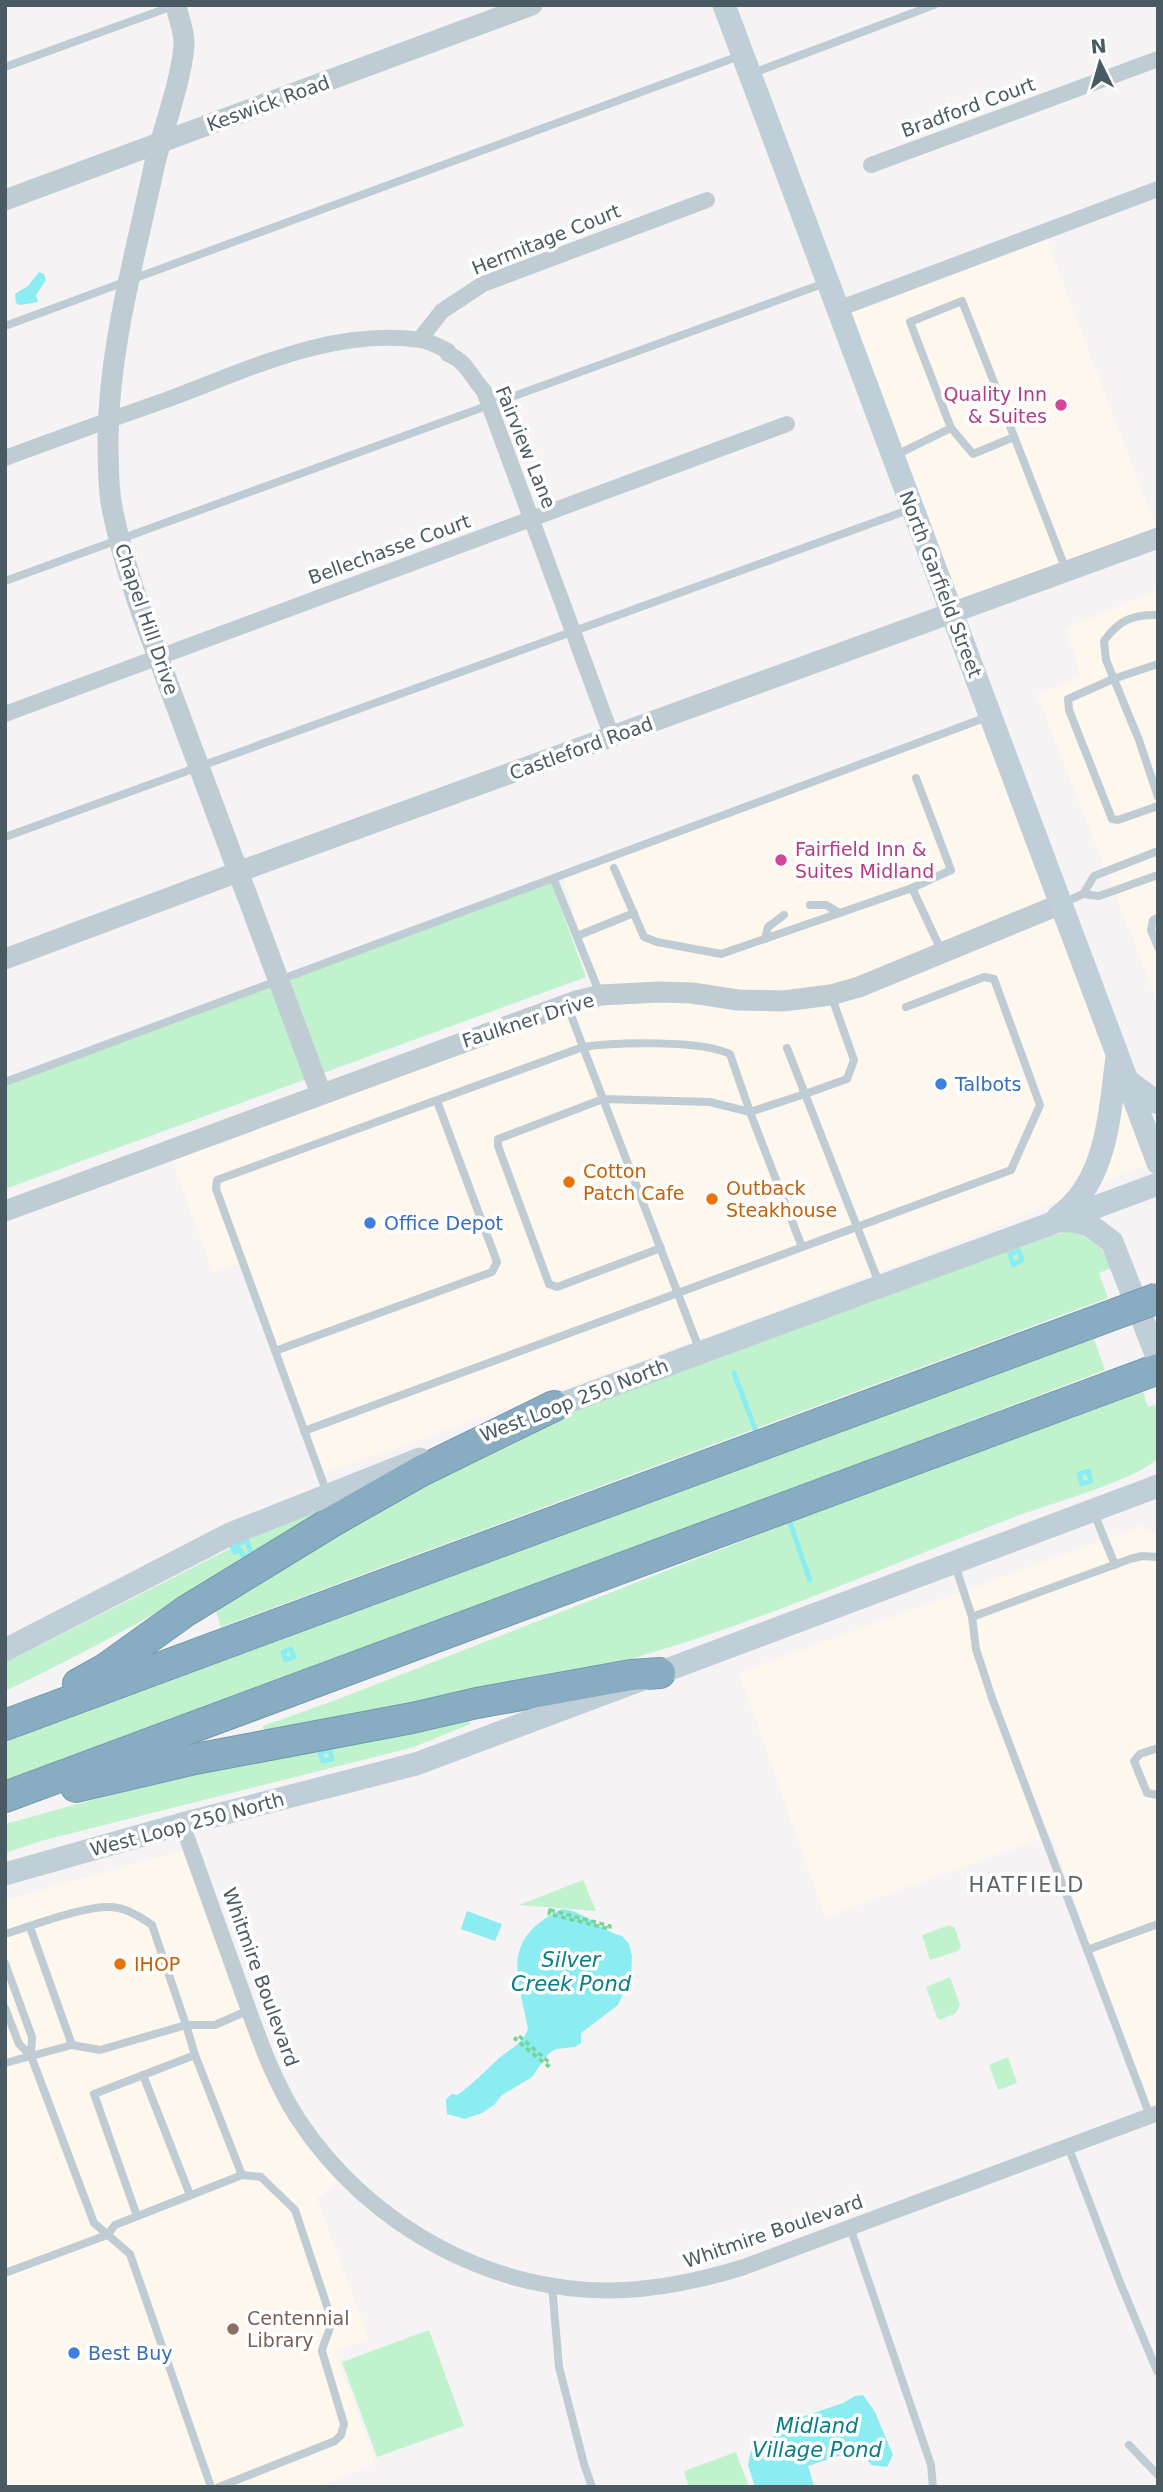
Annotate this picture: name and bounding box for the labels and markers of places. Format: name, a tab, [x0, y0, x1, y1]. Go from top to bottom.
place label: Quality Inn & Suites	[943, 383, 1047, 427]
marker: Quality Inn & Suites	[1053, 397, 1069, 413]
place label: Fairfield Inn & Suites Midland	[795, 838, 934, 882]
marker: Fairfield Inn & Suites Midland	[773, 852, 789, 868]
place label: Talbots	[954, 1073, 1021, 1095]
marker: Talbots	[933, 1076, 949, 1092]
place label: Cotton Patch Cafe	[583, 1160, 685, 1204]
marker: Cotton Patch Cafe	[561, 1174, 577, 1190]
place label: Outback Steakhouse	[726, 1177, 837, 1221]
marker: Outback Steakhouse	[704, 1191, 720, 1207]
place label: Office Depot	[384, 1212, 503, 1234]
marker: Office Depot	[362, 1215, 378, 1231]
place label: IHOP	[134, 1953, 180, 1975]
marker: IHOP	[112, 1956, 128, 1972]
place label: Centennial Library	[247, 2307, 349, 2351]
marker: Centennial Library	[225, 2321, 241, 2337]
place label: Best Buy	[88, 2342, 172, 2364]
marker: Best Buy	[66, 2345, 82, 2361]

